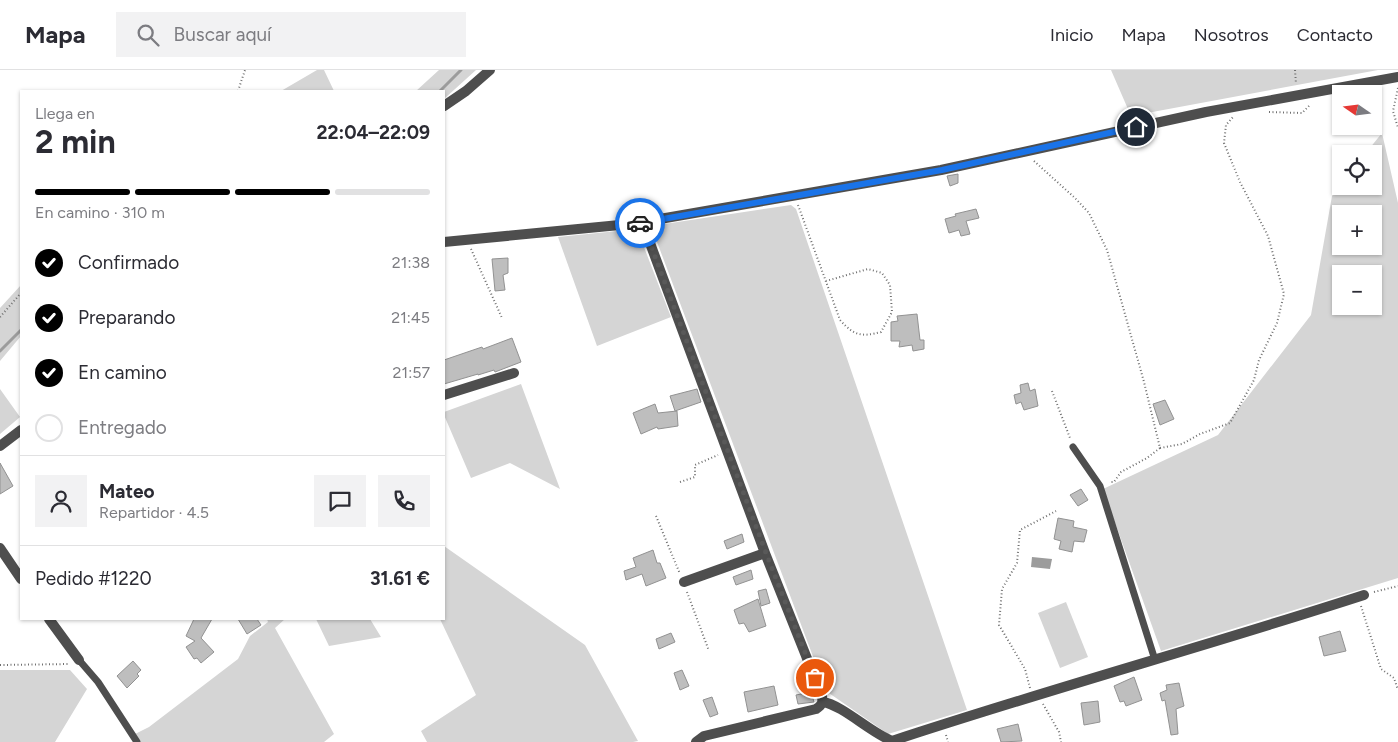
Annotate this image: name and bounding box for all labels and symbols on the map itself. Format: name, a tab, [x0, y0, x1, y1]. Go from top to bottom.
north arrow	[1332, 85, 1382, 135]
pin	[1115, 106, 1157, 148]
courier	[615, 198, 665, 248]
pin	[794, 657, 836, 699]

